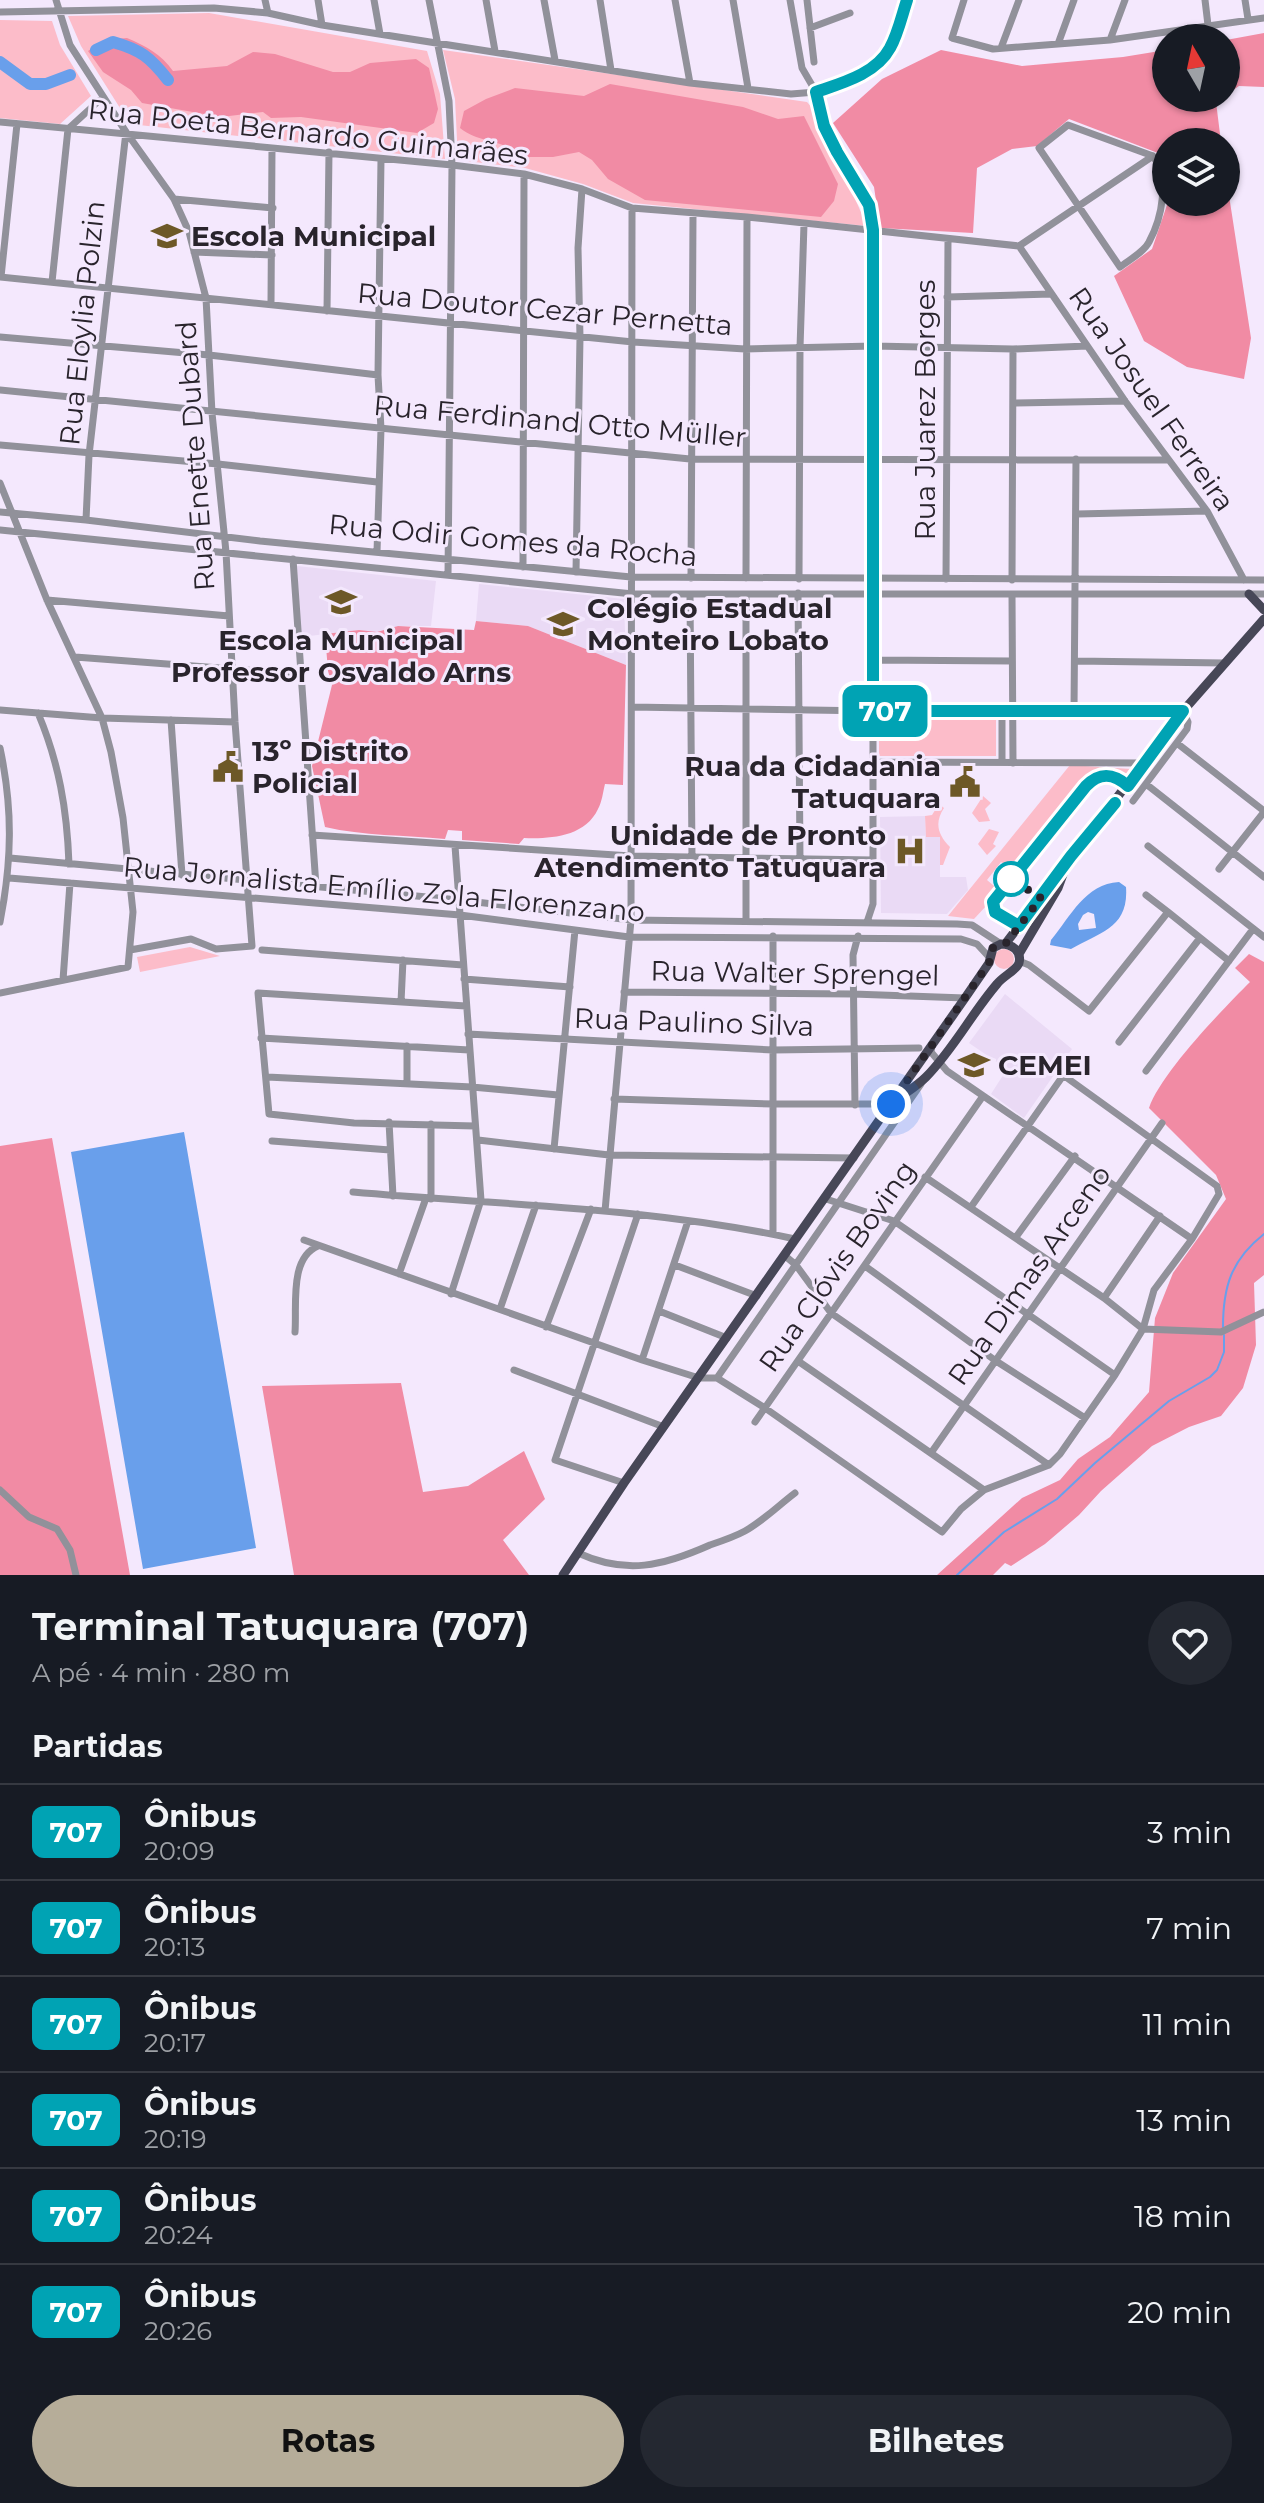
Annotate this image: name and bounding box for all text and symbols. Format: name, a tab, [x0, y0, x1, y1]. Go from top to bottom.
north arrow	[1152, 24, 1240, 112]
map controls	[1152, 24, 1240, 216]
street label: Rua Poeta Bernardo Guimarães	[86, 92, 530, 172]
button: layers	[1152, 128, 1240, 216]
street label: Rua Eloylia Polzin	[52, 199, 112, 447]
school or university icon: Escola Municipal	[150, 219, 184, 253]
place label: Escola Municipal	[191, 219, 436, 253]
street label: Rua Doutor Cezar Pernetta	[356, 276, 734, 342]
street label: Rua Juarez Borges	[908, 280, 942, 540]
street label: Rua Josuel Ferreira	[1062, 280, 1242, 518]
street label: Rua Enette Dubard	[169, 320, 221, 592]
street label: Rua Ferdinand Otto Müller	[372, 388, 748, 454]
street label: Rua Odir Gomes da Rocha	[327, 507, 699, 573]
school or university icon: Escola Municipal Professor Osvaldo Arns	[324, 585, 358, 619]
place label: Colégio Estadual Monteiro Lobato	[587, 591, 832, 657]
school or university icon: Colégio Estadual Monteiro Lobato	[546, 607, 580, 641]
place label: Escola Municipal Professor Osvaldo Arns	[171, 623, 511, 689]
line badge: 707	[839, 685, 931, 737]
text: 707	[858, 694, 912, 728]
place label: 13º Distrito Policial	[252, 734, 408, 800]
place label: Rua da Cidadania Tatuquara	[684, 749, 941, 815]
public building icon: 13º Distrito Policial	[211, 750, 245, 784]
public building icon: Rua da Cidadania Tatuquara	[948, 765, 982, 799]
place label: Unidade de Pronto Atendimento Tatuquara	[533, 818, 886, 884]
hospital icon: Unidade de Pronto Atendimento Tatuquara	[893, 834, 927, 868]
street label: Rua Jornalista Emílio Zola Florenzano	[122, 849, 646, 929]
unlabelled marker	[994, 862, 1028, 896]
street label: Rua Walter Sprengel	[650, 953, 940, 993]
street label: Rua Paulino Silva	[573, 1001, 815, 1043]
school or university icon: CEMEI	[957, 1048, 991, 1082]
place label: CEMEI	[998, 1048, 1092, 1082]
your location	[871, 1084, 911, 1124]
street label: Rua Clóvis Boving	[751, 1154, 923, 1378]
street label: Rua Dimas Arceno	[940, 1158, 1118, 1392]
button: heart	[1148, 1601, 1232, 1685]
text: Terminal Tatuquara (707)	[32, 1603, 529, 1650]
text: A pé · 4 min · 280 m	[32, 1657, 290, 1689]
text: Partidas	[32, 1728, 163, 1765]
text: Ônibus	[144, 1798, 256, 1835]
text: 3 min	[1147, 1814, 1232, 1851]
text: 707	[49, 1815, 103, 1849]
text: 20:09	[144, 1835, 214, 1867]
text: Ônibus	[144, 1894, 256, 1931]
text: 7 min	[1146, 1910, 1232, 1947]
text: 707	[49, 1911, 103, 1945]
text: 20:13	[144, 1931, 206, 1963]
text: Ônibus	[144, 1990, 256, 2027]
text: 11 min	[1142, 2006, 1232, 2043]
text: 707	[49, 2007, 103, 2041]
text: 20:17	[144, 2027, 206, 2059]
text: Ônibus	[144, 2086, 256, 2123]
text: 13 min	[1136, 2102, 1232, 2139]
text: 707	[49, 2103, 103, 2137]
text: 20:19	[144, 2123, 207, 2155]
text: Ônibus	[144, 2182, 256, 2219]
text: 18 min	[1134, 2198, 1232, 2235]
text: 707	[49, 2199, 103, 2233]
text: 20:24	[144, 2219, 213, 2251]
text: Ônibus	[144, 2278, 256, 2315]
text: 20 min	[1127, 2294, 1232, 2331]
text: 707	[49, 2295, 103, 2329]
text: 20:26	[144, 2315, 212, 2347]
button: Rotas	[32, 2395, 624, 2487]
button: Bilhetes	[640, 2395, 1232, 2487]

